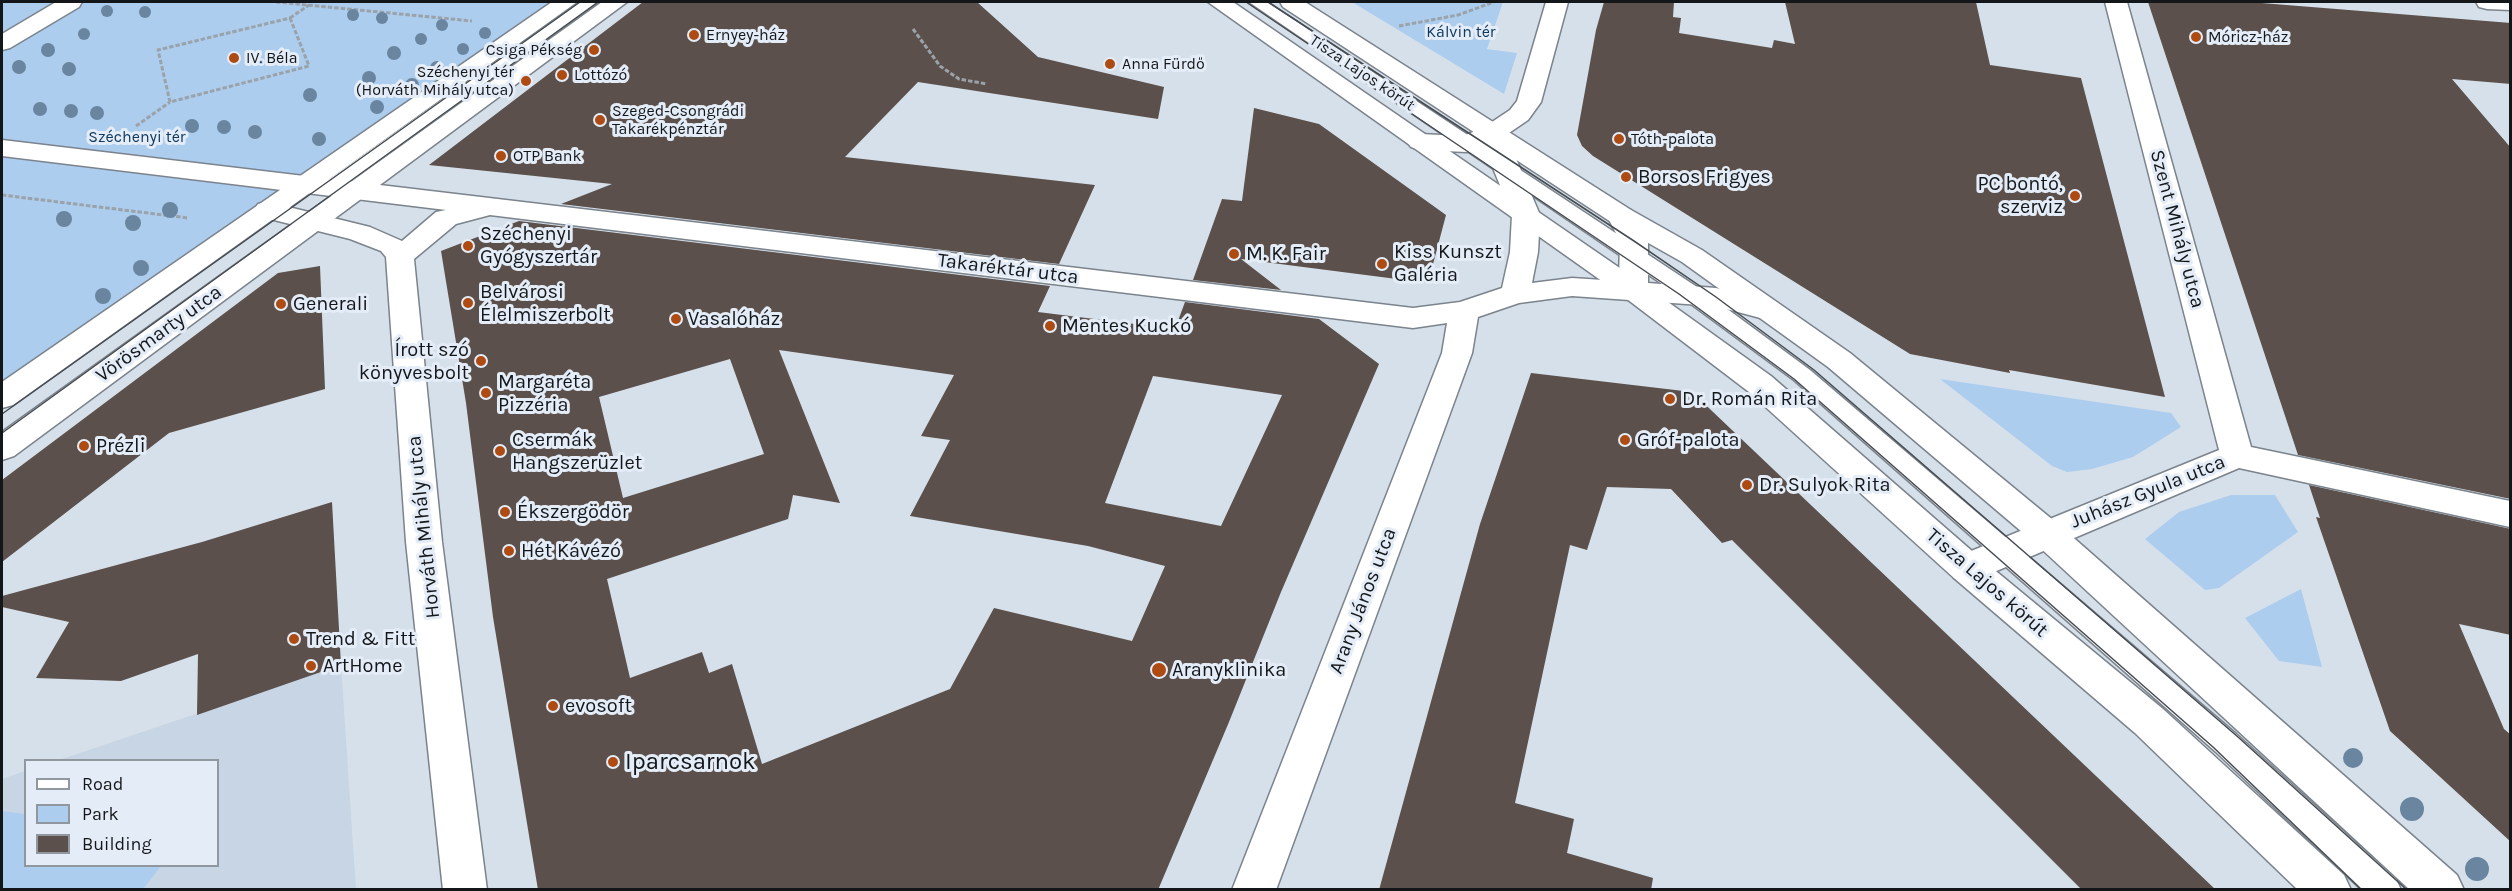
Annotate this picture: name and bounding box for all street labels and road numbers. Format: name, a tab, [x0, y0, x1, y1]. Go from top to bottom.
street label: Tisza Lajos körút	[1306, 31, 1418, 115]
street label: Szent Mihály utca	[2144, 147, 2210, 311]
street label: Takaréktár utca	[936, 248, 1080, 290]
street label: Vörösmarty utca	[91, 280, 227, 388]
street label: Horváth Mihály utca	[402, 434, 446, 620]
street label: Juhász Gyula utca	[2067, 450, 2229, 534]
street label: Tisza Lajos körút	[1921, 524, 2053, 642]
street label: Arany János utca	[1324, 525, 1402, 677]

